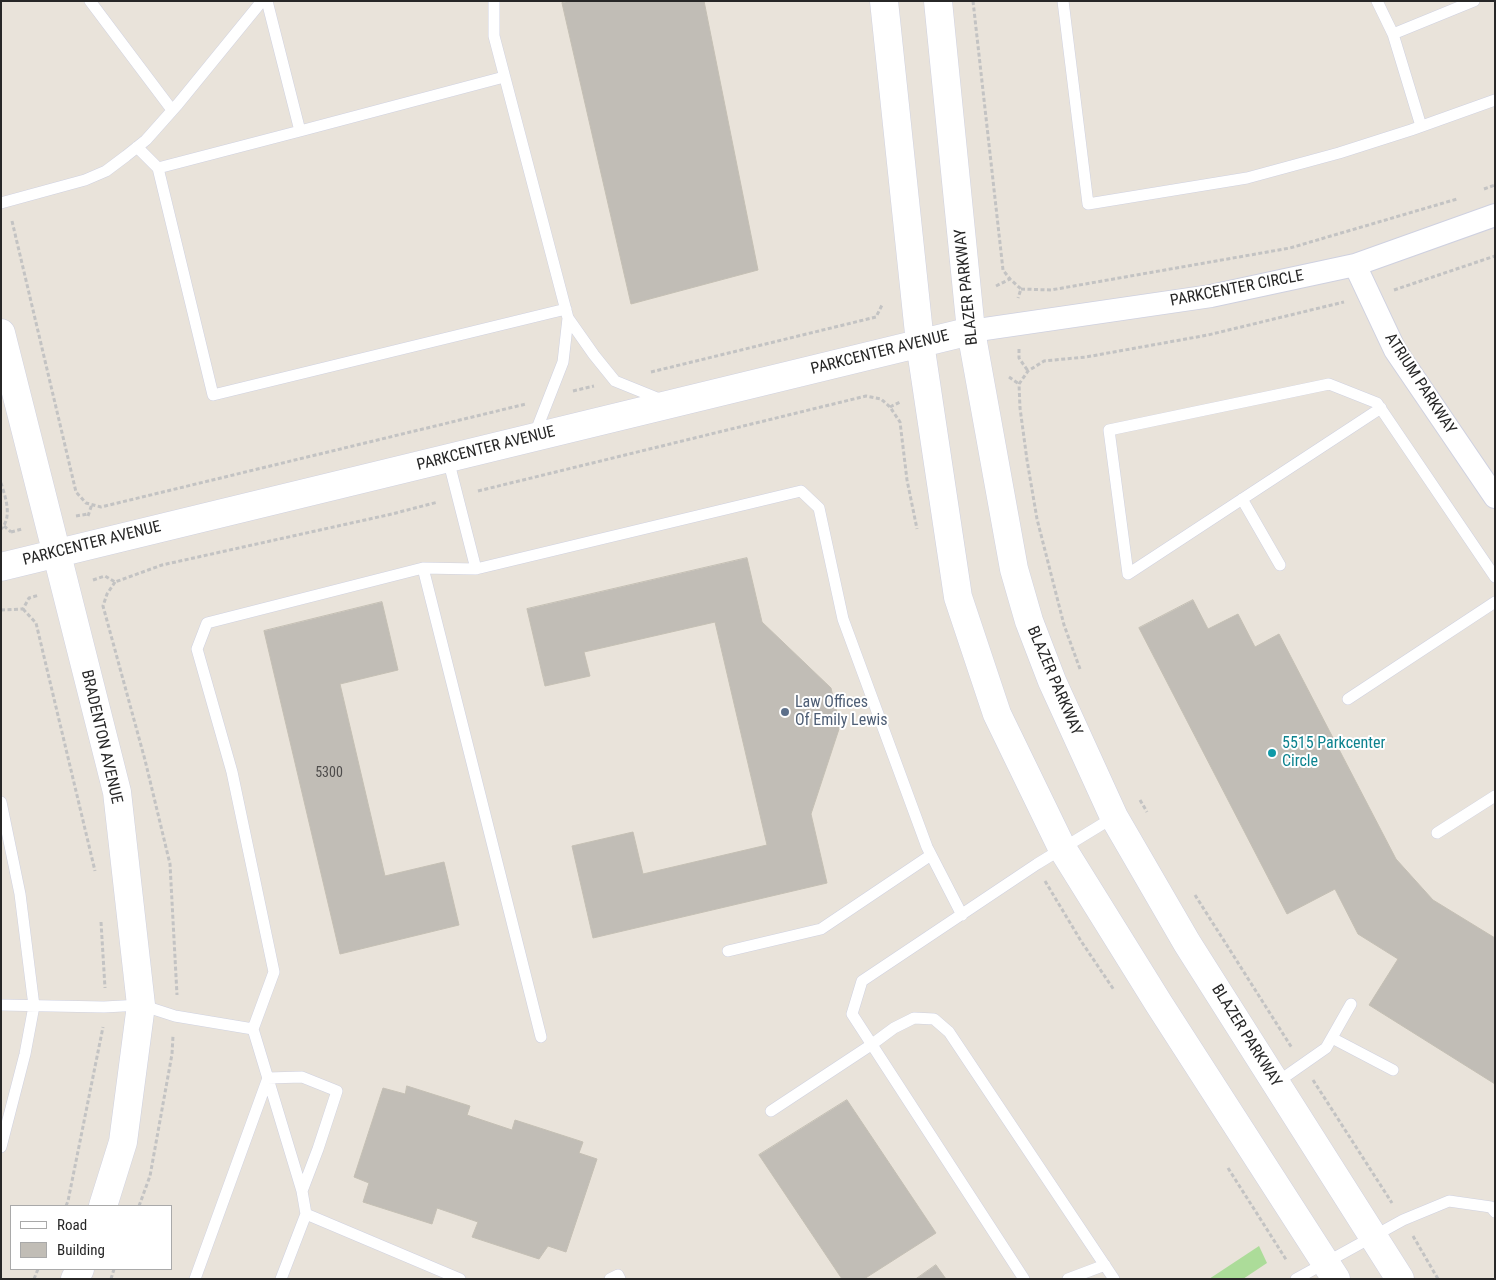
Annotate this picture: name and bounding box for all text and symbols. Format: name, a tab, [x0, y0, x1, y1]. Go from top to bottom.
street label: BLAZER PARKWAY	[951, 228, 983, 346]
street label: PARKCENTER CIRCLE	[1169, 267, 1305, 311]
street label: PARKCENTER AVENUE	[809, 327, 951, 379]
street label: ATRIUM PARKWAY	[1380, 330, 1460, 438]
street label: PARKCENTER AVENUE	[415, 423, 557, 475]
street label: PARKCENTER AVENUE	[21, 518, 163, 570]
street label: BLAZER PARKWAY	[1022, 623, 1086, 739]
street label: BRADENTON AVENUE	[76, 668, 126, 806]
place label: Law Offices Of Emily Lewis	[795, 693, 888, 731]
marker: Law Offices Of Emily Lewis	[779, 706, 791, 718]
place label: 5515 Parkcenter Circle	[1282, 734, 1385, 772]
marker: 5515 Parkcenter Circle	[1266, 747, 1278, 759]
house number: 5300	[315, 765, 343, 781]
street label: BLAZER PARKWAY	[1207, 981, 1285, 1091]
legend	[10, 1205, 172, 1270]
text: Road	[57, 1216, 87, 1234]
text: Building	[57, 1241, 105, 1259]

